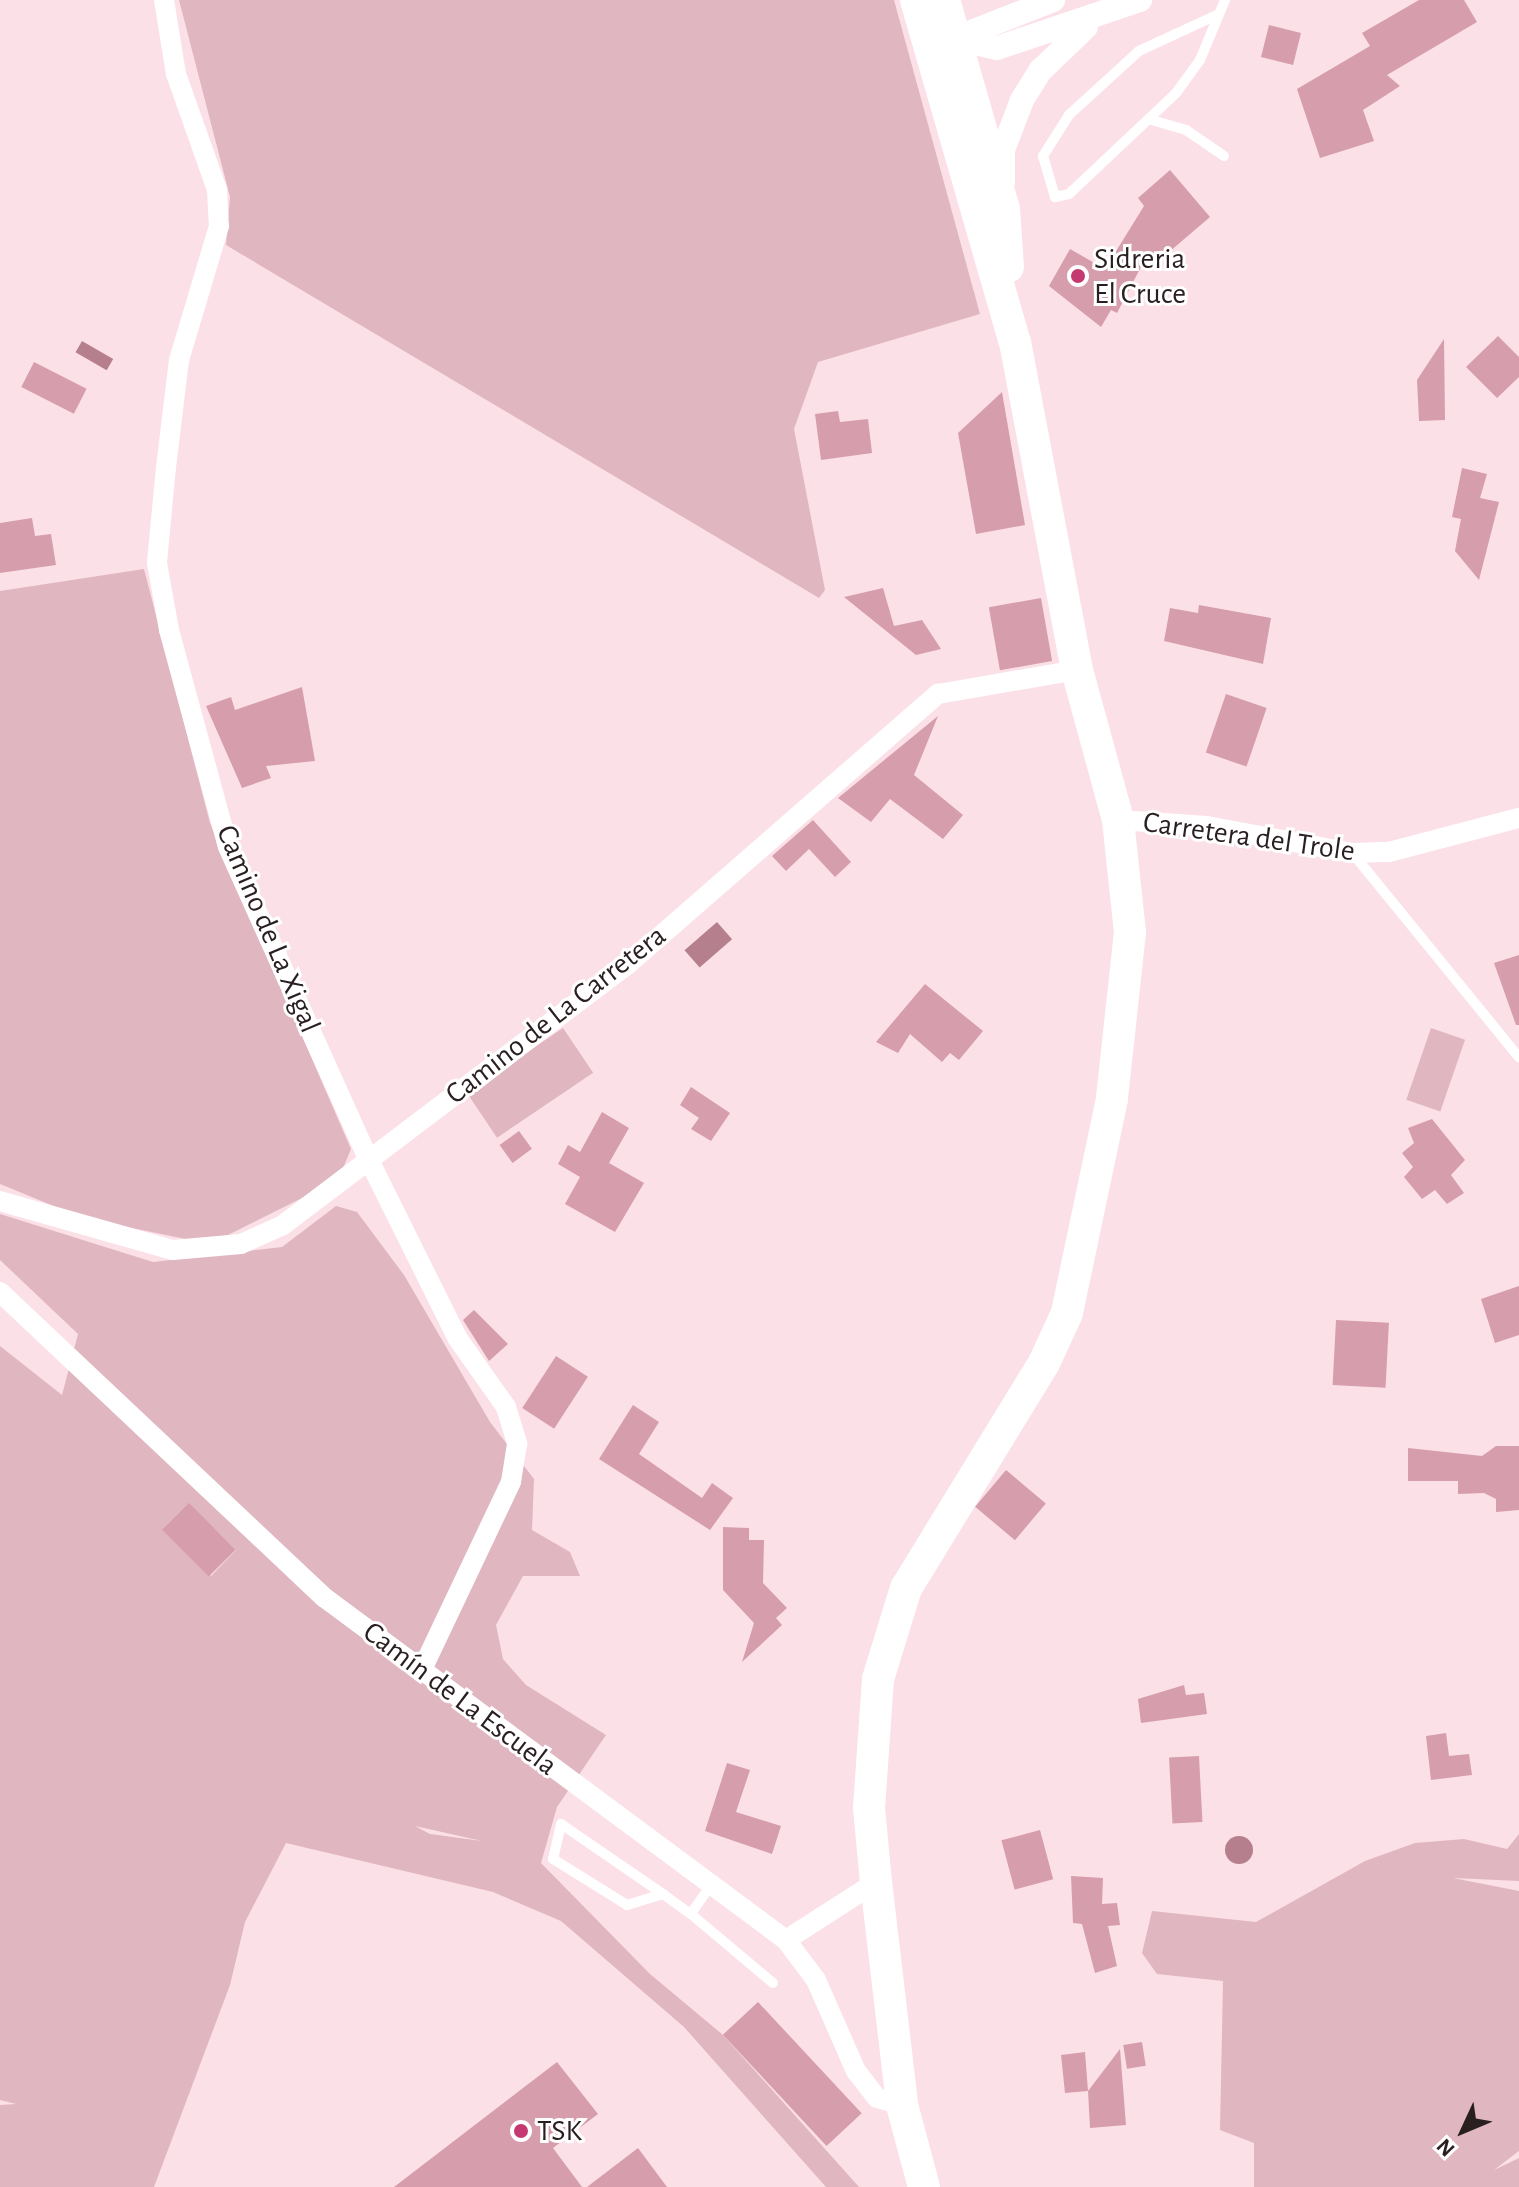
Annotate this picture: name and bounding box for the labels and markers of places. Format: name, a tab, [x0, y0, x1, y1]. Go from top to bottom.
place label: Sidreria El Cruce	[1094, 241, 1186, 312]
marker: Sidreria El Cruce	[1069, 267, 1087, 285]
place label: TSK	[537, 2113, 582, 2149]
marker: TSK	[512, 2122, 530, 2140]

